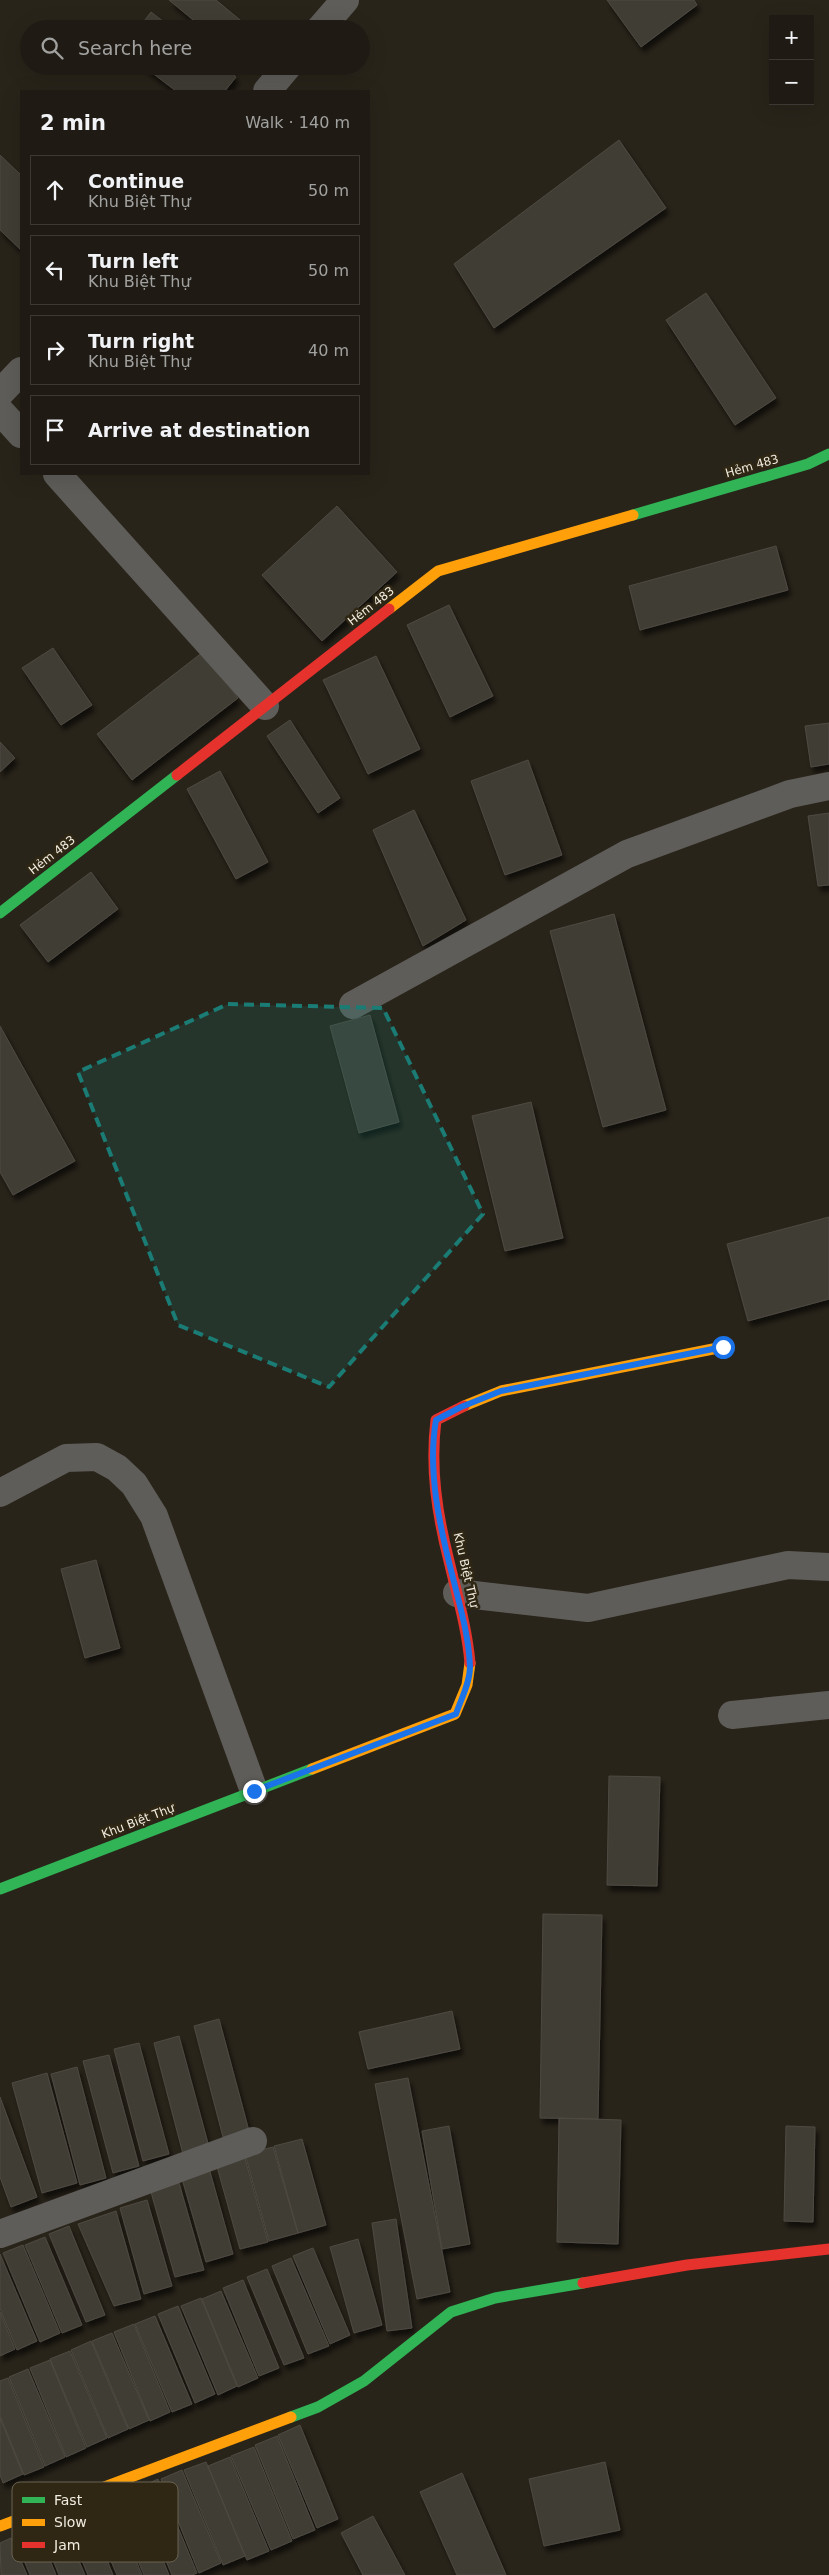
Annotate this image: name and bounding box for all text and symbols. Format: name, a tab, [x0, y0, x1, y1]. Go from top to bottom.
map controls	[769, 15, 814, 105]
button: +	[769, 15, 814, 60]
search box	[20, 20, 370, 75]
icon: search	[38, 34, 66, 62]
text: Search here	[78, 37, 192, 59]
button: −	[769, 60, 814, 105]
text: 2 min	[40, 111, 106, 135]
text: Walk · 140 m	[245, 113, 350, 132]
text: Continue	[88, 170, 184, 192]
icon: ahead	[41, 176, 69, 204]
text: 50 m	[308, 181, 349, 200]
text: Khu Biệt Thự	[88, 192, 191, 211]
text: Turn left	[88, 250, 179, 272]
icon: left	[41, 256, 69, 284]
text: 50 m	[308, 261, 349, 280]
text: Khu Biệt Thự	[88, 272, 191, 291]
text: Turn right	[88, 330, 194, 352]
icon: right	[41, 336, 69, 364]
text: 40 m	[308, 341, 349, 360]
text: Khu Biệt Thự	[88, 352, 191, 371]
icon: arrive	[41, 416, 69, 444]
text: Arrive at destination	[88, 419, 310, 441]
street label: Hẻm 483	[724, 452, 780, 480]
street label: Hẻm 483	[345, 584, 397, 628]
street label: Hẻm 483	[26, 833, 78, 877]
route start	[712, 1336, 735, 1359]
street label: Khu Biệt Thự	[451, 1531, 482, 1610]
route end	[243, 1780, 266, 1803]
street label: Khu Biệt Thự	[100, 1800, 178, 1841]
legend	[12, 2482, 178, 2562]
text: Fast	[54, 2492, 83, 2508]
text: Slow	[54, 2514, 87, 2530]
text: Jam	[53, 2537, 80, 2553]

